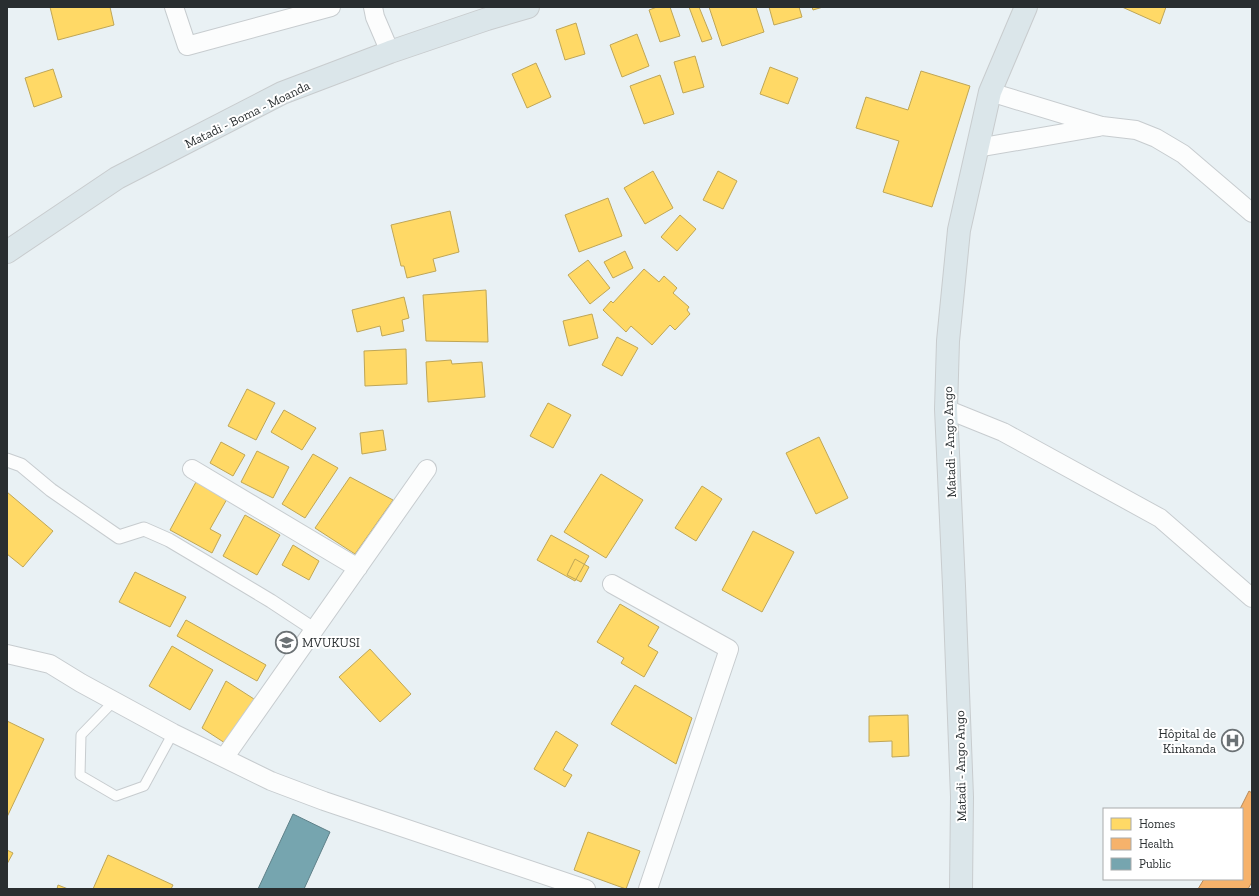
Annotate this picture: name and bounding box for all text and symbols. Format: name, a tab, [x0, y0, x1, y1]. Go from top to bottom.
street label: Matadi - Boma - Moanda	[182, 77, 313, 151]
street label: Matadi - Ango Ango	[940, 386, 959, 498]
school or university icon: MVUKUSI	[273, 629, 299, 655]
place label: MVUKUSI	[302, 635, 360, 650]
street label: Matadi - Ango Ango	[952, 710, 969, 822]
place label: Hôpital de Kinkanda	[1158, 726, 1217, 756]
hospital icon: Hôpital de Kinkanda	[1219, 727, 1245, 753]
legend	[1103, 808, 1243, 880]
text: Homes	[1139, 817, 1175, 831]
text: Health	[1139, 837, 1174, 851]
text: Public	[1139, 857, 1172, 871]

